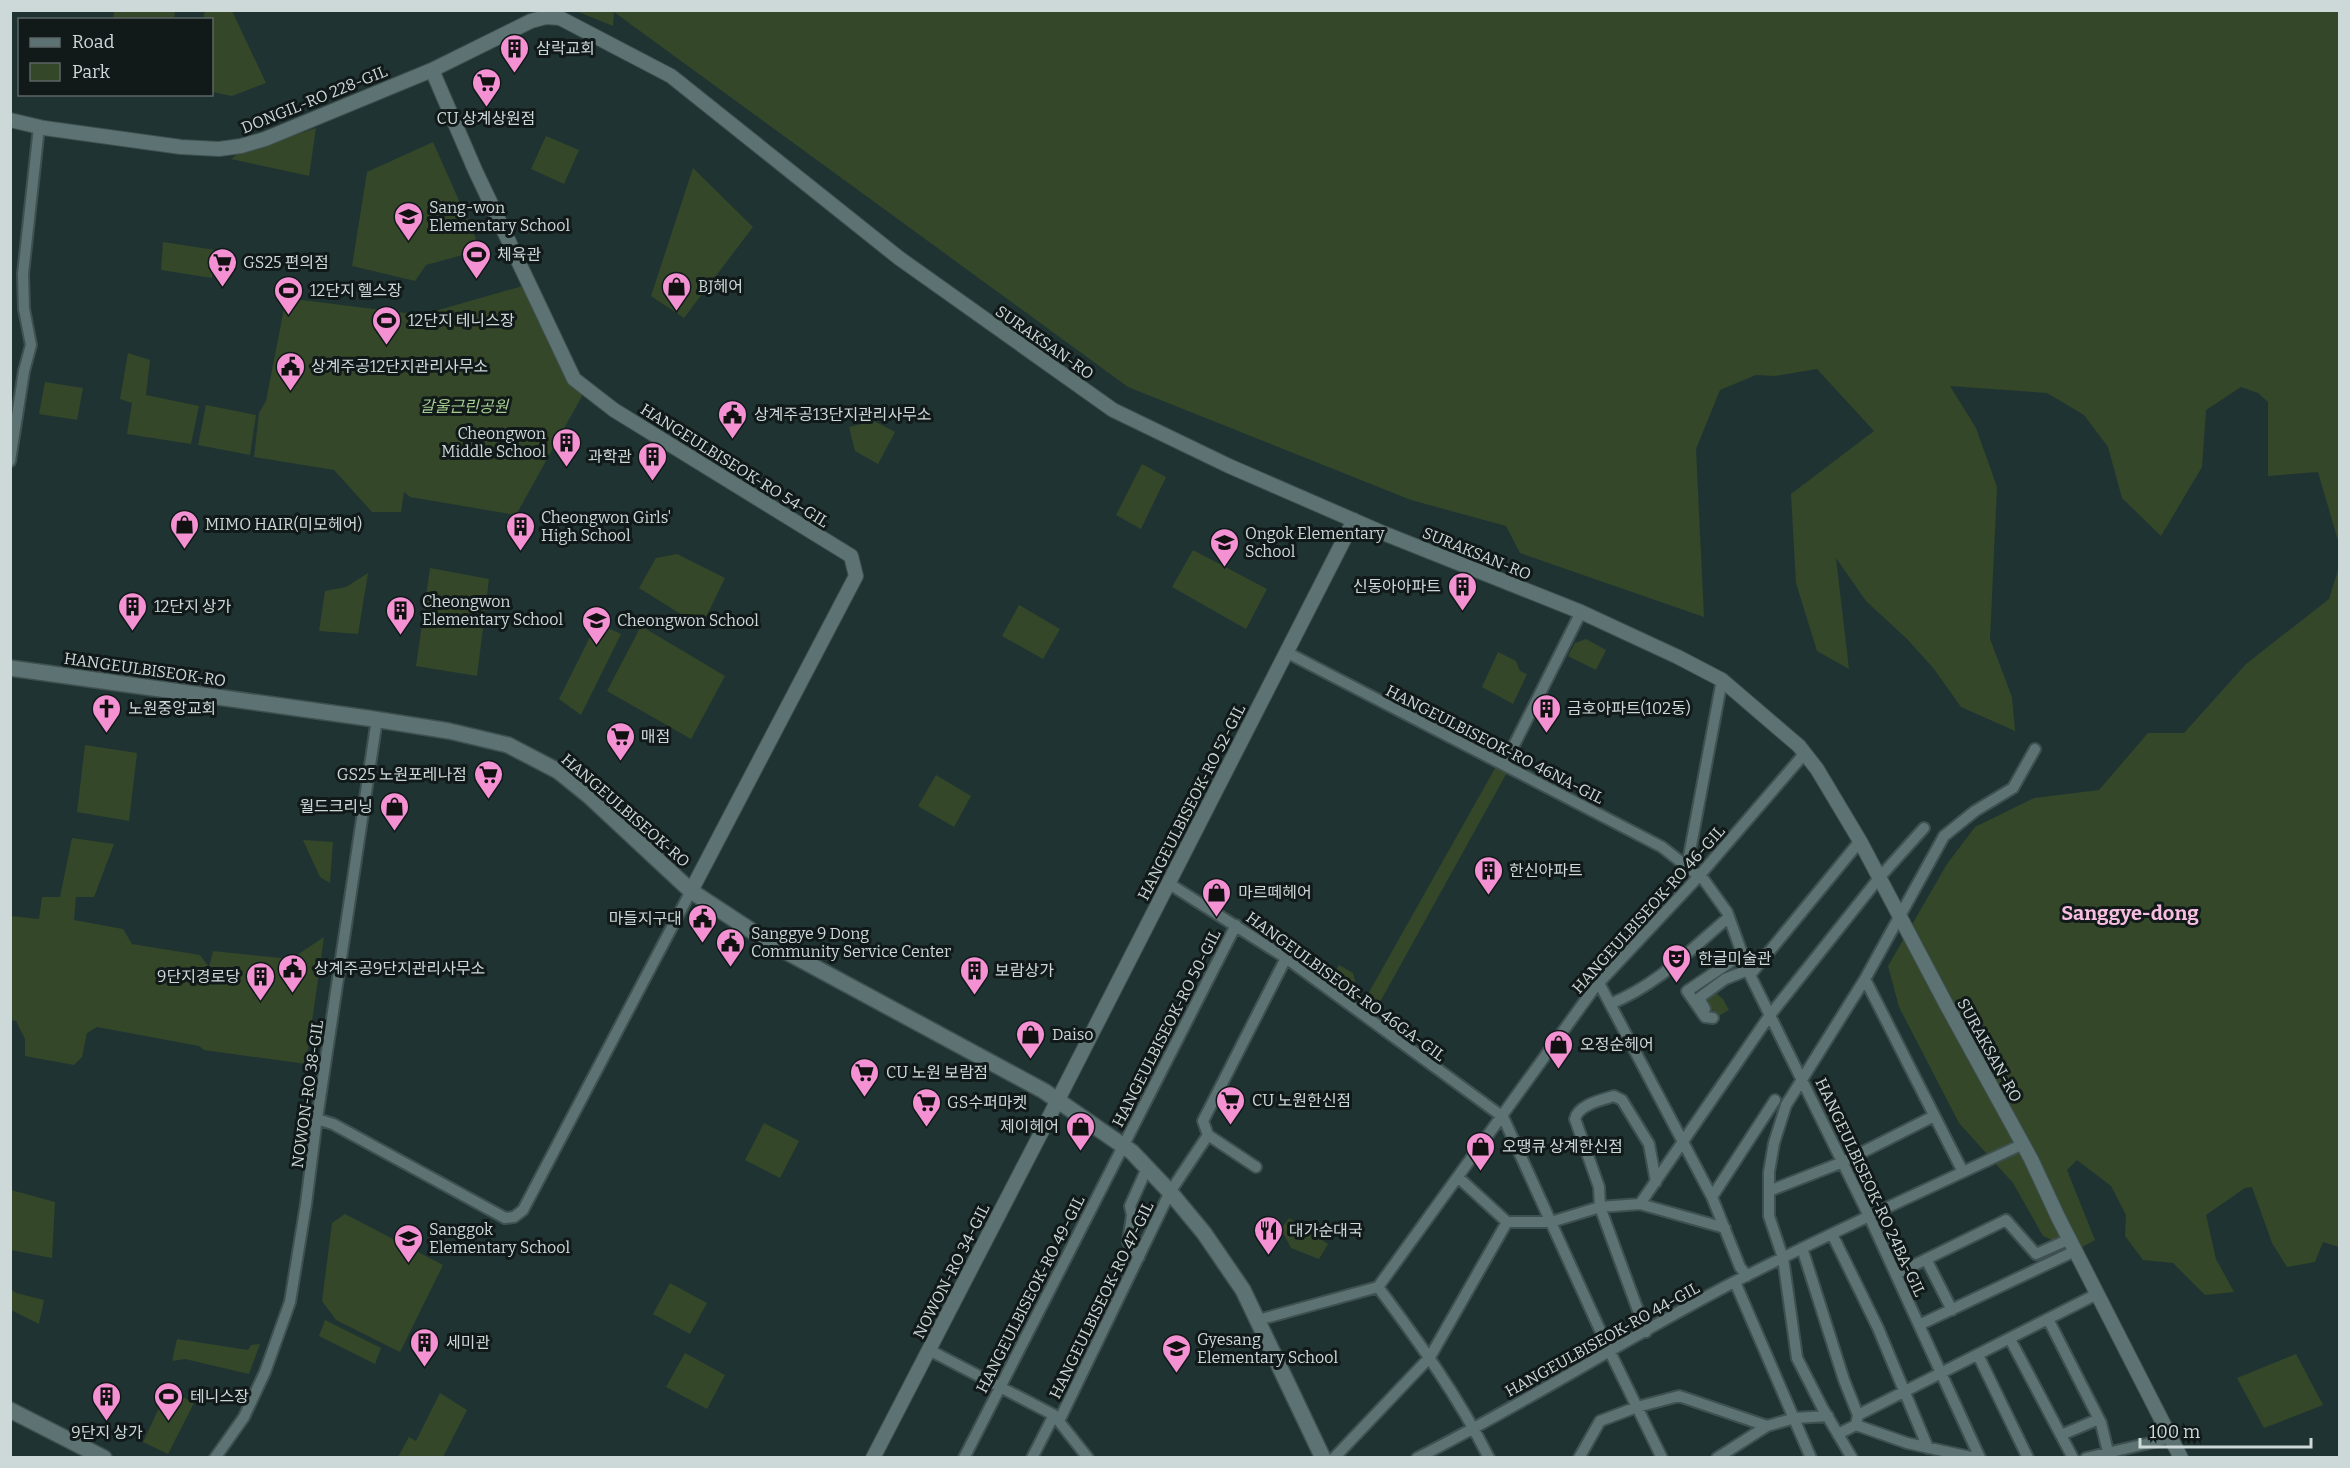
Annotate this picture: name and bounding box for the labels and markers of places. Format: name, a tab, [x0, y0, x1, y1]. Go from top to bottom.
building icon: 삼락교회	[499, 32, 531, 74]
place label: 삼락교회	[536, 39, 595, 58]
supermarket icon: CU 상계상원점	[470, 66, 502, 108]
place label: CU 상계상원점	[436, 109, 536, 128]
place label: Sang-won Elementary School	[429, 198, 570, 235]
school or university icon: Sang-won Elementary School	[392, 200, 424, 242]
sports icon: 체육관	[460, 238, 492, 280]
place label: 체육관	[497, 245, 541, 264]
supermarket icon: GS25 편의점	[206, 246, 238, 288]
place label: GS25 편의점	[243, 253, 329, 272]
shop icon: BJ헤어	[661, 270, 693, 312]
sports icon: 12단지 헬스장	[273, 274, 305, 316]
place label: BJ헤어	[698, 277, 743, 296]
place label: 12단지 헬스장	[310, 281, 402, 300]
sports icon: 12단지 테니스장	[371, 304, 403, 346]
place label: 12단지 테니스장	[408, 311, 515, 330]
public building icon: 상계주공12단지관리사무소	[274, 350, 306, 392]
place label: 상계주공12단지관리사무소	[311, 357, 488, 376]
public building icon: 상계주공13단지관리사무소	[717, 398, 749, 440]
place label: 상계주공13단지관리사무소	[754, 405, 932, 424]
place label: Cheongwon Middle School	[441, 424, 546, 461]
building icon: Cheongwon Middle School	[551, 426, 583, 468]
building icon: 과학관	[637, 440, 669, 482]
place label: 과학관	[588, 447, 632, 466]
shop icon: MIMO HAIR(미모헤어)	[168, 508, 200, 550]
place label: Cheongwon Girls' High School	[541, 508, 671, 545]
building icon: Cheongwon Girls' High School	[504, 510, 536, 552]
place label: MIMO HAIR(미모헤어)	[205, 515, 362, 534]
place label: Ongok Elementary School	[1245, 524, 1385, 561]
school or university icon: Ongok Elementary School	[1208, 526, 1240, 568]
building icon: 신동아아파트	[1446, 570, 1478, 612]
place label: 신동아아파트	[1353, 577, 1441, 596]
building icon: 12단지 상가	[117, 590, 149, 632]
place label: Cheongwon Elementary School	[422, 592, 563, 629]
building icon: Cheongwon Elementary School	[385, 594, 417, 636]
place label: 12단지 상가	[154, 597, 232, 616]
school or university icon: Cheongwon School	[580, 604, 612, 646]
place label: Cheongwon School	[617, 611, 759, 630]
church icon: 노원중앙교회	[91, 692, 123, 734]
building icon: 금호아파트(102동)	[1530, 692, 1562, 734]
place label: 노원중앙교회	[128, 699, 216, 718]
place label: 금호아파트(102동)	[1567, 699, 1691, 718]
supermarket icon: 매점	[604, 720, 636, 762]
place label: 매점	[641, 727, 670, 746]
supermarket icon: GS25 노원포레나점	[472, 758, 504, 800]
place label: GS25 노원포레나점	[337, 765, 467, 784]
shop icon: 월드크리닝	[378, 790, 410, 832]
place label: 월드크리닝	[299, 797, 373, 816]
building icon: 한신아파트	[1472, 854, 1504, 896]
place label: 한신아파트	[1509, 861, 1583, 880]
shop icon: 마르떼헤어	[1201, 876, 1233, 918]
place label: 마르떼헤어	[1238, 883, 1312, 902]
public building icon: 마들지구대	[687, 902, 719, 944]
place label: 마들지구대	[608, 909, 682, 928]
place label: Sanggye 9 Dong Community Service Center	[751, 924, 951, 961]
public building icon: Sanggye 9 Dong Community Service Center	[714, 926, 746, 968]
theatre icon: 한글미술관	[1661, 942, 1693, 984]
place label: 한글미술관	[1698, 949, 1772, 968]
public building icon: 상계주공9단지관리사무소	[277, 952, 309, 994]
building icon: 보람상가	[958, 954, 990, 996]
place label: 상계주공9단지관리사무소	[314, 959, 485, 978]
building icon: 9단지경로당	[245, 960, 277, 1002]
place label: 보람상가	[995, 961, 1054, 980]
place label: 9단지경로당	[157, 967, 240, 986]
shop icon: Daiso	[1015, 1018, 1047, 1060]
place label: Daiso	[1052, 1025, 1094, 1044]
shop icon: 오정순헤어	[1543, 1028, 1575, 1070]
place label: 오정순헤어	[1580, 1035, 1654, 1054]
supermarket icon: CU 노원 보람점	[849, 1056, 881, 1098]
place label: CU 노원 보람점	[886, 1063, 988, 1082]
supermarket icon: CU 노원한신점	[1215, 1084, 1247, 1126]
supermarket icon: GS수퍼마켓	[910, 1086, 942, 1128]
place label: CU 노원한신점	[1252, 1091, 1351, 1110]
place label: GS수퍼마켓	[947, 1093, 1027, 1112]
shop icon: 제이헤어	[1064, 1110, 1096, 1152]
place label: 제이헤어	[1000, 1117, 1059, 1136]
shop icon: 오땡큐 상계한신점	[1465, 1130, 1497, 1172]
place label: 오땡큐 상계한신점	[1502, 1137, 1623, 1156]
restaurant icon: 대가순대국	[1252, 1214, 1284, 1256]
place label: Sanggok Elementary School	[429, 1220, 570, 1257]
place label: 대가순대국	[1289, 1221, 1363, 1240]
school or university icon: Sanggok Elementary School	[392, 1222, 424, 1264]
building icon: 세미관	[409, 1326, 441, 1368]
place label: Gyesang Elementary School	[1197, 1330, 1338, 1367]
school or university icon: Gyesang Elementary School	[1160, 1332, 1192, 1374]
place label: 세미관	[446, 1333, 490, 1352]
building icon: 9단지 상가	[91, 1380, 123, 1422]
sports icon: 테니스장	[153, 1380, 185, 1422]
place label: 테니스장	[190, 1387, 249, 1406]
place label: 9단지 상가	[71, 1423, 143, 1442]

